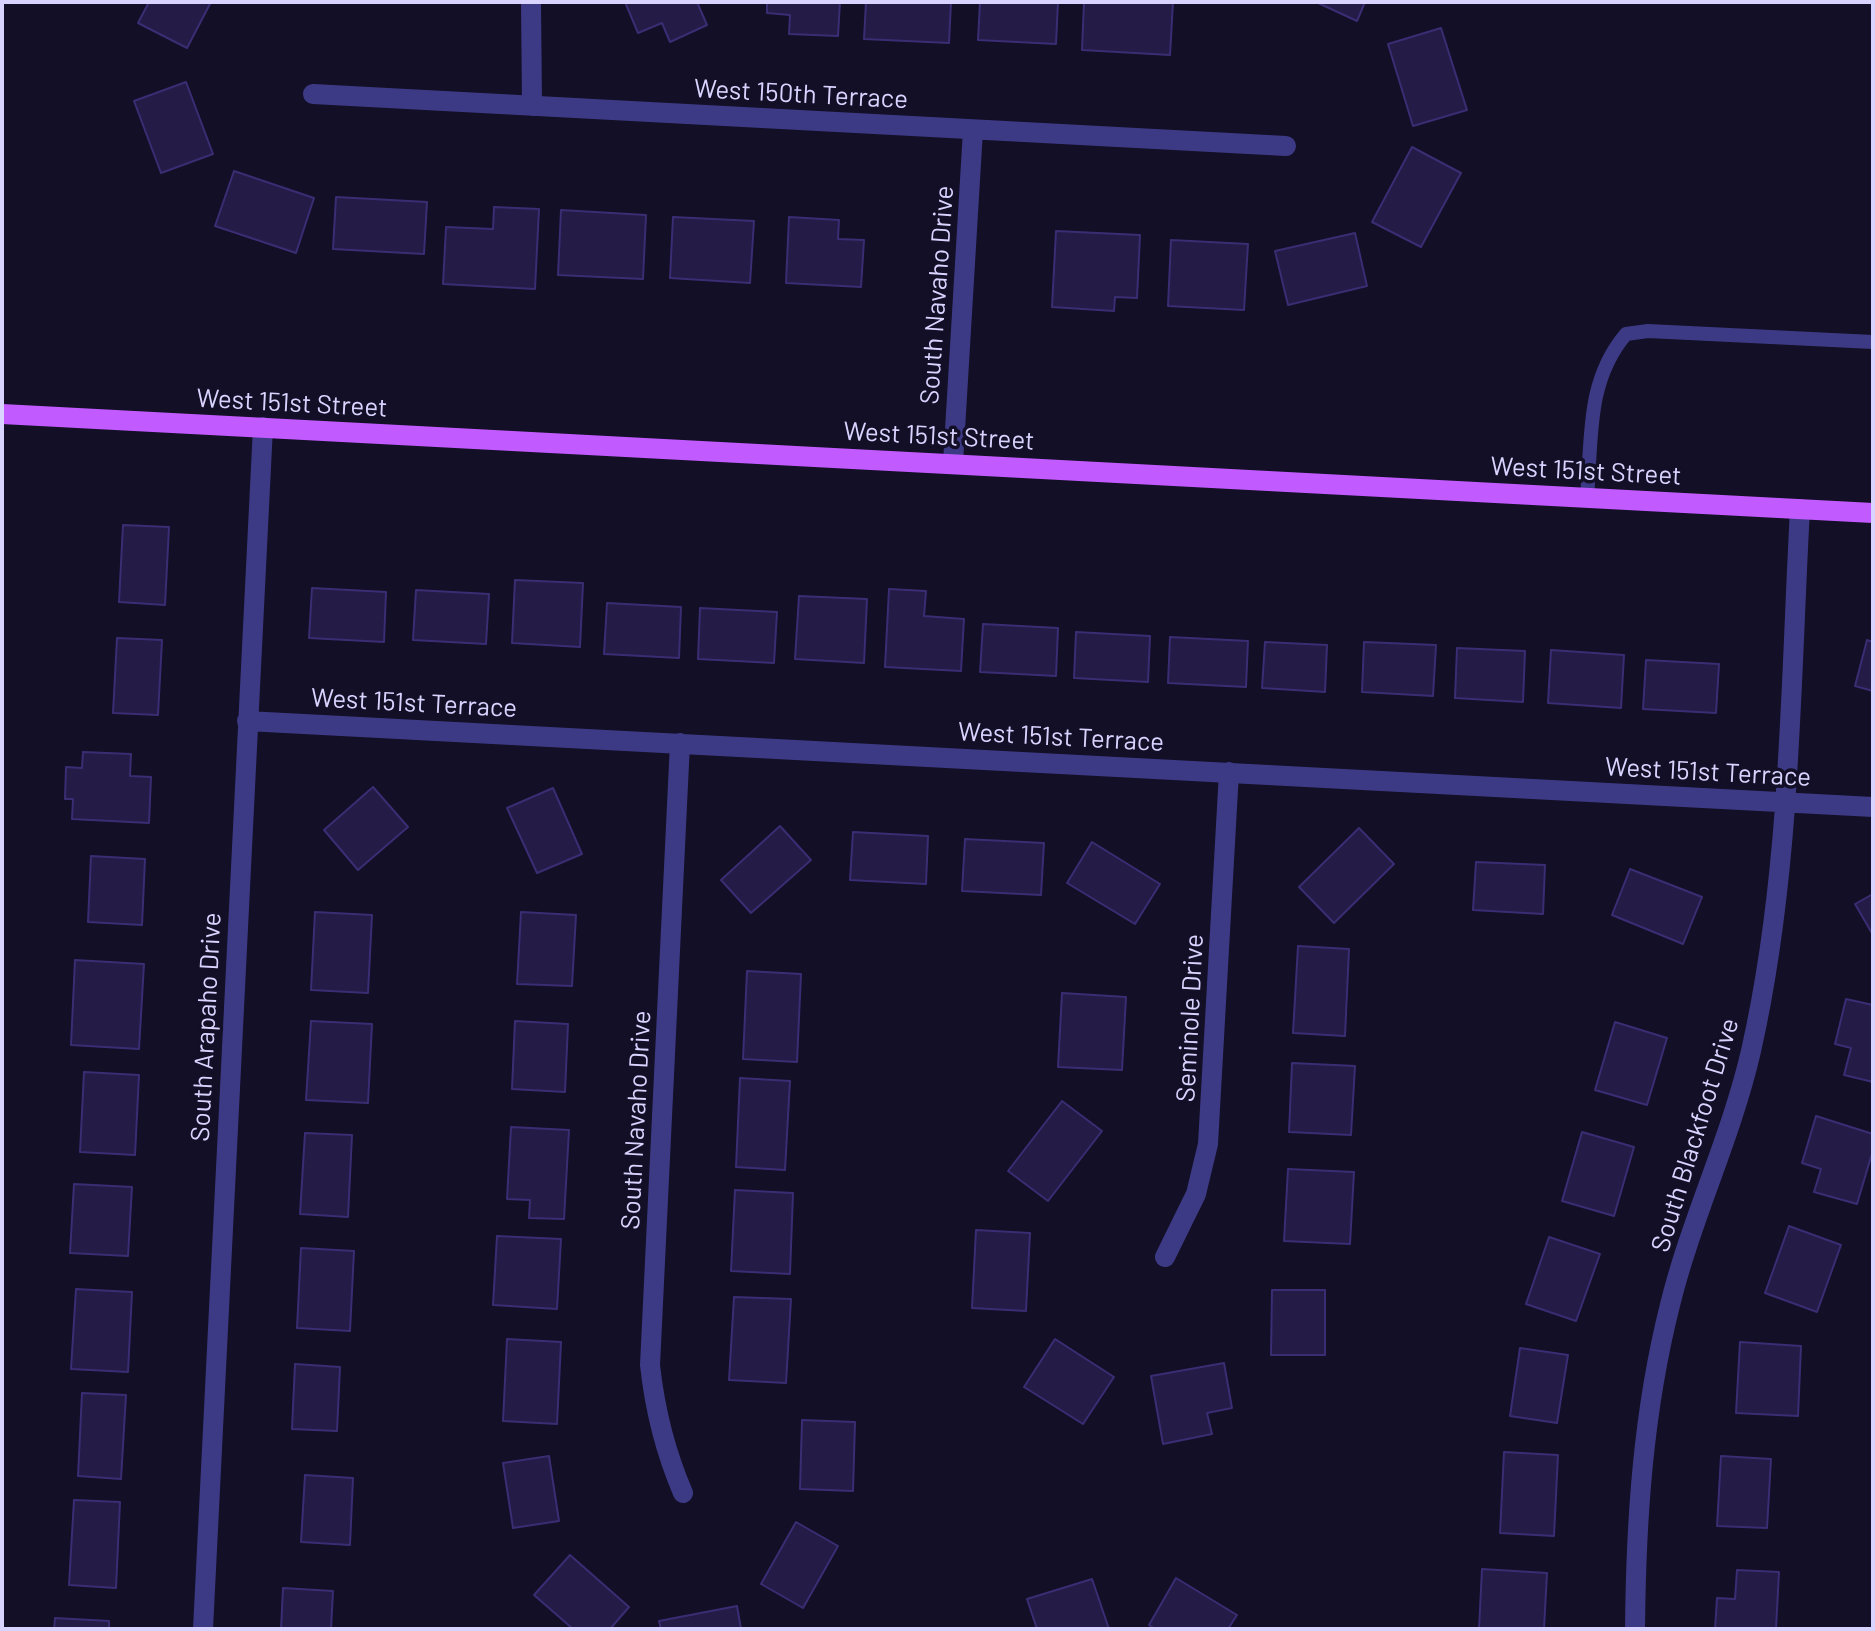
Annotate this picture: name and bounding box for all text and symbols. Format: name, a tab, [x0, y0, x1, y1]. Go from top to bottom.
street label: West 150th Terrace	[693, 73, 909, 115]
street label: South Navaho Drive	[914, 185, 960, 405]
street label: West 151st Street	[196, 382, 388, 424]
street label: West 151st Street	[843, 415, 1035, 457]
street label: West 151st Street	[1490, 450, 1682, 492]
street label: West 151st Terrace	[310, 682, 518, 724]
street label: West 151st Terrace	[957, 716, 1165, 758]
street label: West 151st Terrace	[1604, 751, 1812, 793]
street label: South Arapaho Drive	[184, 912, 228, 1142]
street label: Seminole Drive	[1170, 933, 1210, 1103]
street label: South Navaho Drive	[615, 1010, 657, 1230]
street label: South Blackfoot Drive	[1645, 1014, 1745, 1256]

